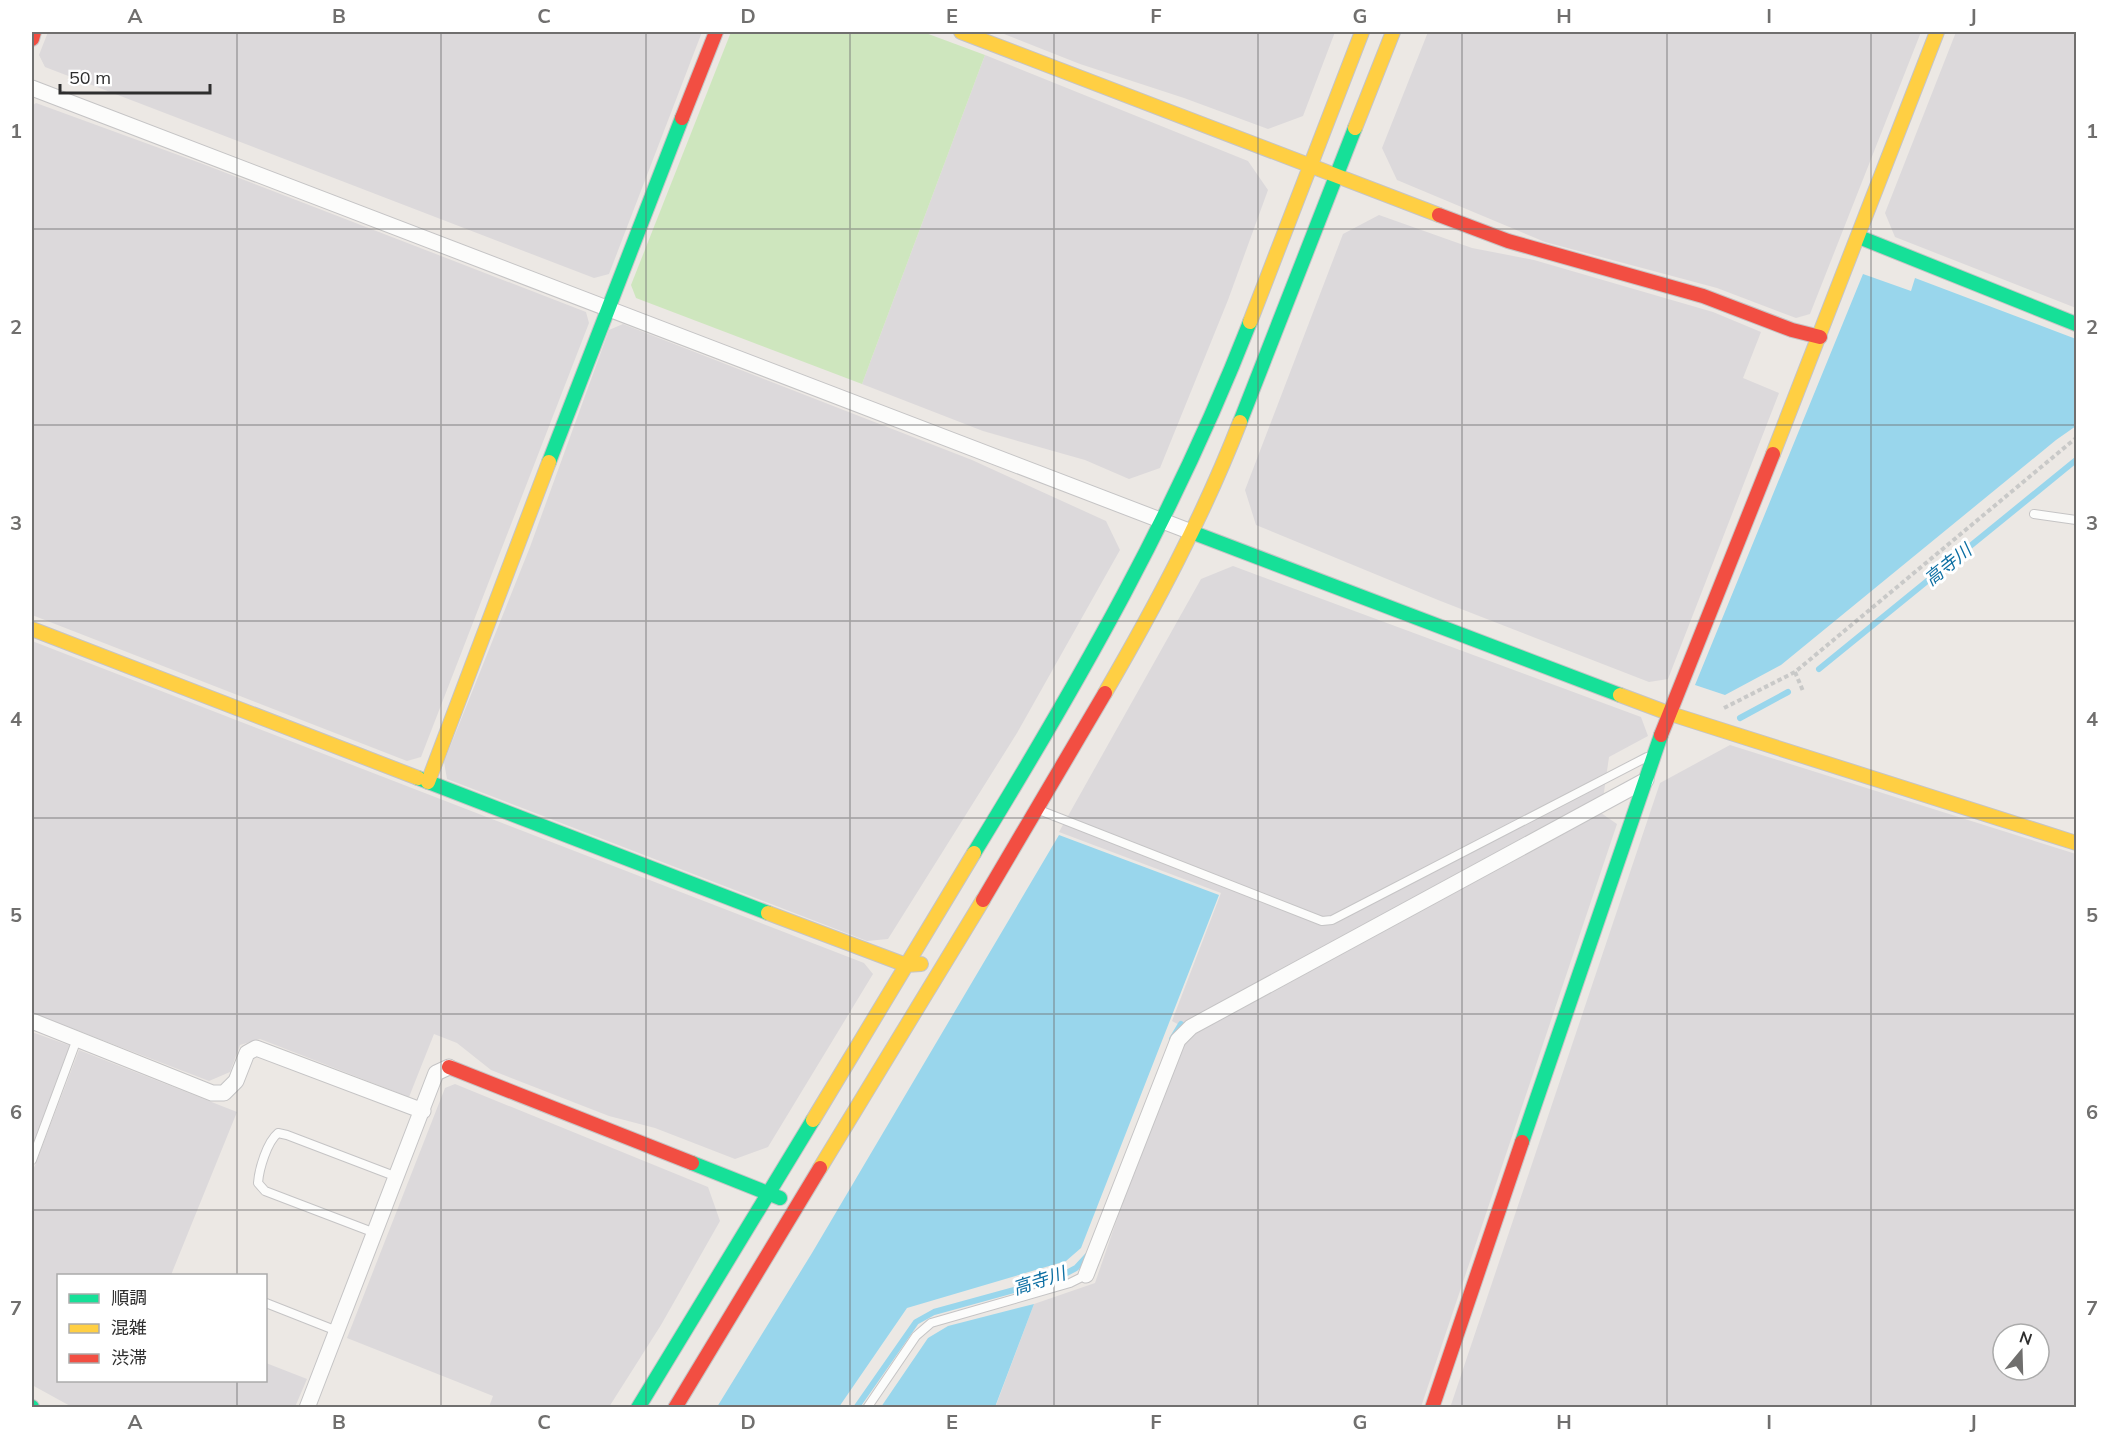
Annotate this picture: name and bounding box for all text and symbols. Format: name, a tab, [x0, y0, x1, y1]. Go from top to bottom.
text: A	[128, 3, 143, 28]
text: B	[332, 3, 346, 28]
text: C	[537, 3, 551, 28]
text: D	[740, 3, 756, 28]
text: E	[946, 3, 958, 28]
text: F	[1150, 3, 1162, 28]
text: G	[1353, 3, 1367, 28]
text: H	[1556, 3, 1572, 28]
text: I	[1766, 3, 1772, 28]
text: J	[1969, 3, 1977, 28]
scale bar	[60, 57, 210, 95]
text: 50 m	[69, 66, 111, 89]
text: 1	[10, 118, 22, 143]
text: 1	[2086, 118, 2098, 143]
text: 2	[10, 314, 22, 339]
text: 2	[2086, 314, 2098, 339]
text: 3	[10, 510, 22, 535]
text: 3	[2086, 510, 2098, 535]
water label: 高寺川	[1919, 537, 1977, 591]
text: 4	[10, 706, 22, 731]
text: 4	[2086, 706, 2098, 731]
text: 5	[10, 902, 22, 927]
text: 5	[2086, 902, 2098, 927]
text: 6	[10, 1099, 22, 1124]
text: 6	[2086, 1099, 2098, 1124]
water label: 高寺川	[1010, 1261, 1070, 1300]
legend	[57, 1274, 267, 1382]
text: 順調	[111, 1286, 147, 1309]
text: 7	[10, 1295, 22, 1320]
text: 7	[2086, 1295, 2098, 1320]
text: 混雑	[111, 1316, 147, 1339]
north arrow	[1991, 1322, 2051, 1382]
text: N	[2017, 1326, 2035, 1349]
text: 渋滞	[111, 1346, 147, 1369]
text: A	[128, 1409, 143, 1434]
text: B	[332, 1409, 346, 1434]
text: C	[537, 1409, 551, 1434]
text: D	[740, 1409, 756, 1434]
text: E	[946, 1409, 958, 1434]
text: F	[1150, 1409, 1162, 1434]
text: G	[1353, 1409, 1367, 1434]
text: H	[1556, 1409, 1572, 1434]
text: I	[1766, 1409, 1772, 1434]
text: J	[1969, 1409, 1977, 1434]

